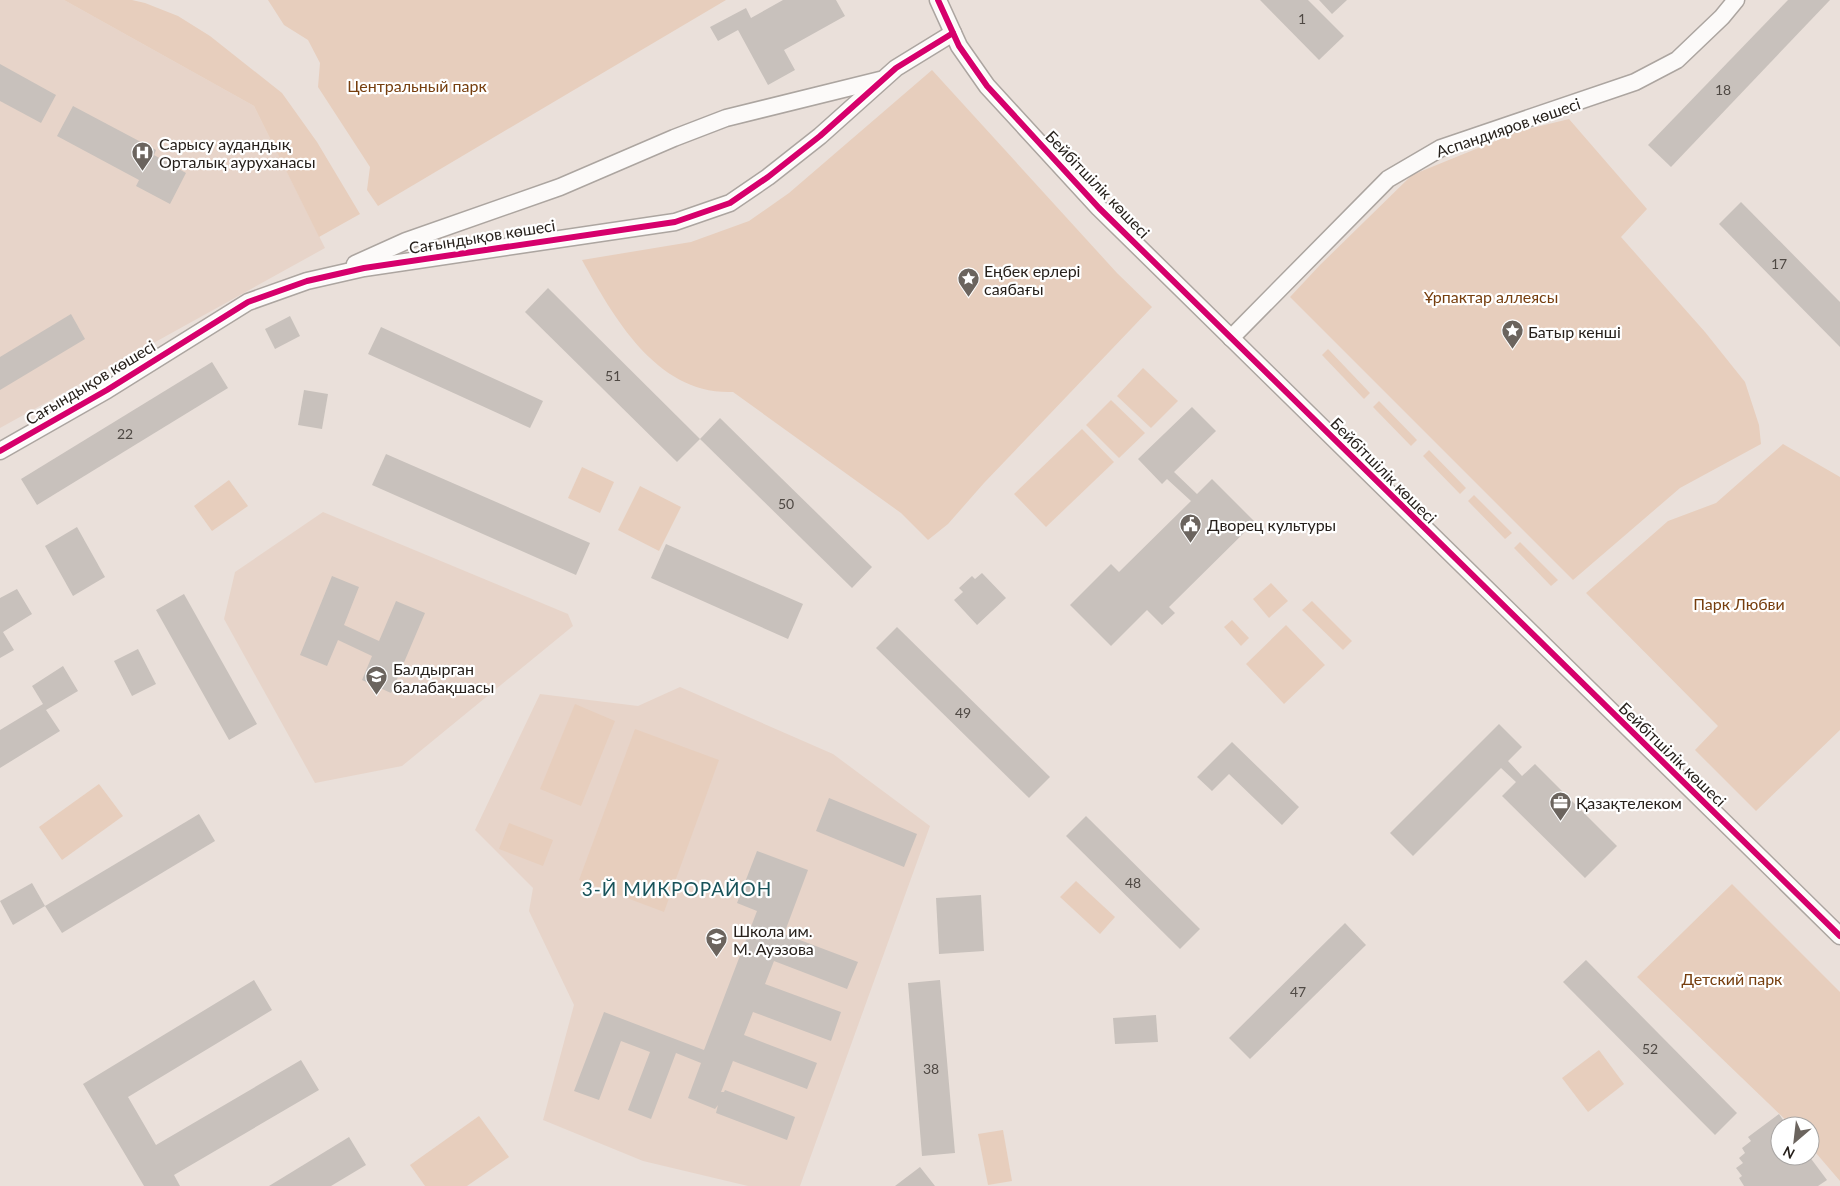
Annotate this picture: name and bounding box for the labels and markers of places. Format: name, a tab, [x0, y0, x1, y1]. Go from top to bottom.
place label: Сарысу аудандық Орталық ауруханасы	[159, 134, 316, 171]
hospital icon: Сарысу аудандық Орталық ауруханасы	[131, 140, 155, 171]
place label: Еңбек ерлері саябағы	[984, 261, 1080, 298]
place icon: Еңбек ерлері саябағы	[956, 267, 980, 298]
place icon: Батыр кенші	[1500, 319, 1524, 350]
place label: Батыр кенші	[1528, 322, 1621, 341]
public building icon: Дворец культуры	[1179, 512, 1203, 543]
place label: Дворец культуры	[1207, 515, 1336, 534]
place label: Балдырган балабақшасы	[393, 659, 494, 696]
school or university icon: Балдырган балабақшасы	[365, 665, 389, 696]
office icon: Қазақтелеком	[1548, 790, 1572, 821]
place label: Қазақтелеком	[1576, 793, 1682, 812]
place label: Школа им. М. Ауэзова	[733, 921, 814, 958]
school or university icon: Школа им. М. Ауэзова	[705, 927, 729, 958]

